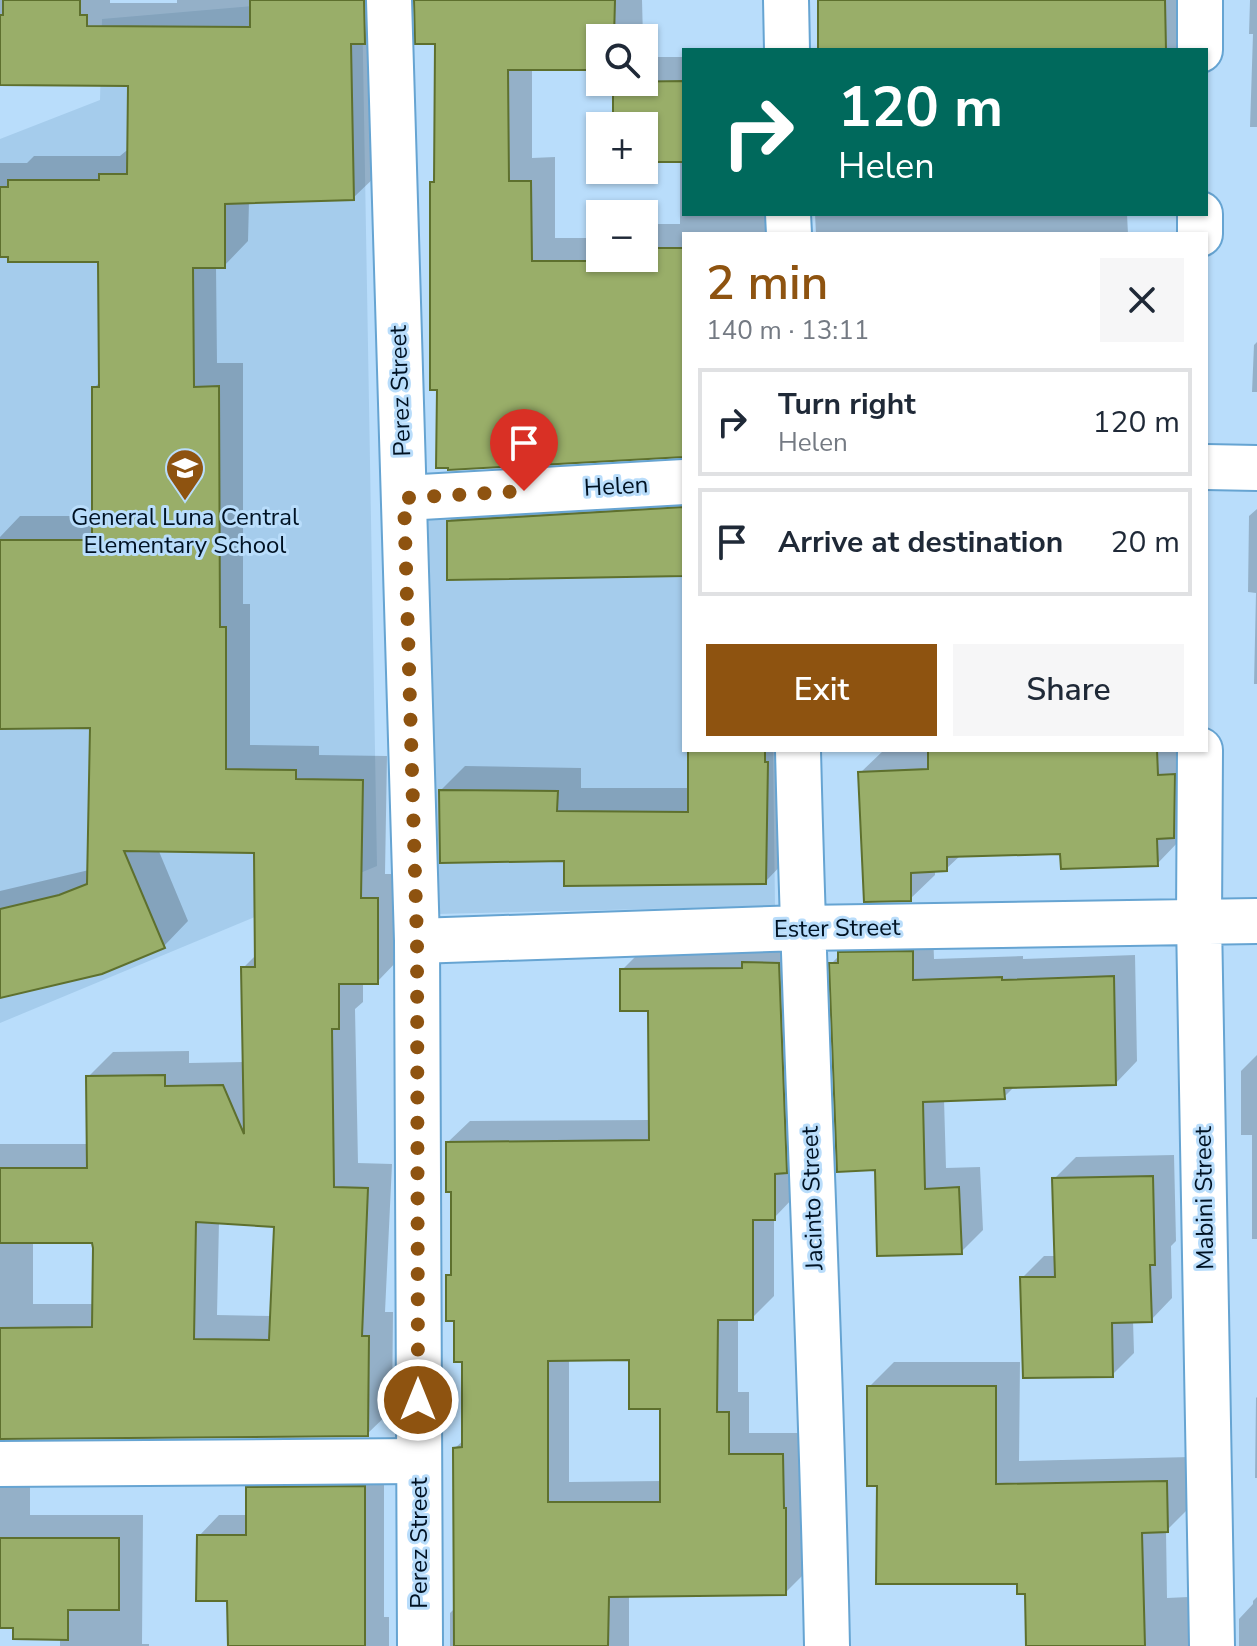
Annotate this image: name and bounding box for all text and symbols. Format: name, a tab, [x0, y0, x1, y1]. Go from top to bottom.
map controls	[586, 24, 658, 272]
button: search	[586, 24, 658, 96]
text: 120 m	[838, 69, 1003, 146]
icon: right	[706, 80, 810, 184]
button: +	[586, 112, 658, 184]
text: Helen	[838, 142, 935, 191]
button: −	[586, 200, 658, 272]
text: 2 min	[706, 250, 828, 316]
button: close	[1100, 258, 1184, 342]
text: 140 m · 13:11	[706, 313, 869, 348]
street label: Perez Street	[382, 324, 418, 457]
text: Turn right	[778, 384, 916, 425]
icon: right	[710, 400, 754, 444]
text: 120 m	[1093, 402, 1180, 443]
pin	[490, 409, 558, 491]
icon: arrive	[502, 421, 546, 465]
text: Helen	[778, 425, 848, 460]
school or university icon: General Luna Central Elementary School	[164, 447, 206, 502]
street label: Helen	[583, 468, 649, 504]
place label: General Luna Central Elementary School	[71, 501, 299, 561]
icon: arrive	[710, 520, 754, 564]
text: Arrive at destination	[778, 522, 1063, 563]
text: 20 m	[1111, 522, 1180, 563]
button: Exit	[706, 644, 937, 736]
button: Share	[953, 644, 1184, 736]
street label: Ester Street	[773, 911, 901, 945]
street label: Jacinto Street	[793, 1125, 831, 1272]
street label: Mabini Street	[1187, 1125, 1221, 1270]
position arrow	[376, 1358, 460, 1442]
street label: Perez Street	[403, 1477, 435, 1609]

